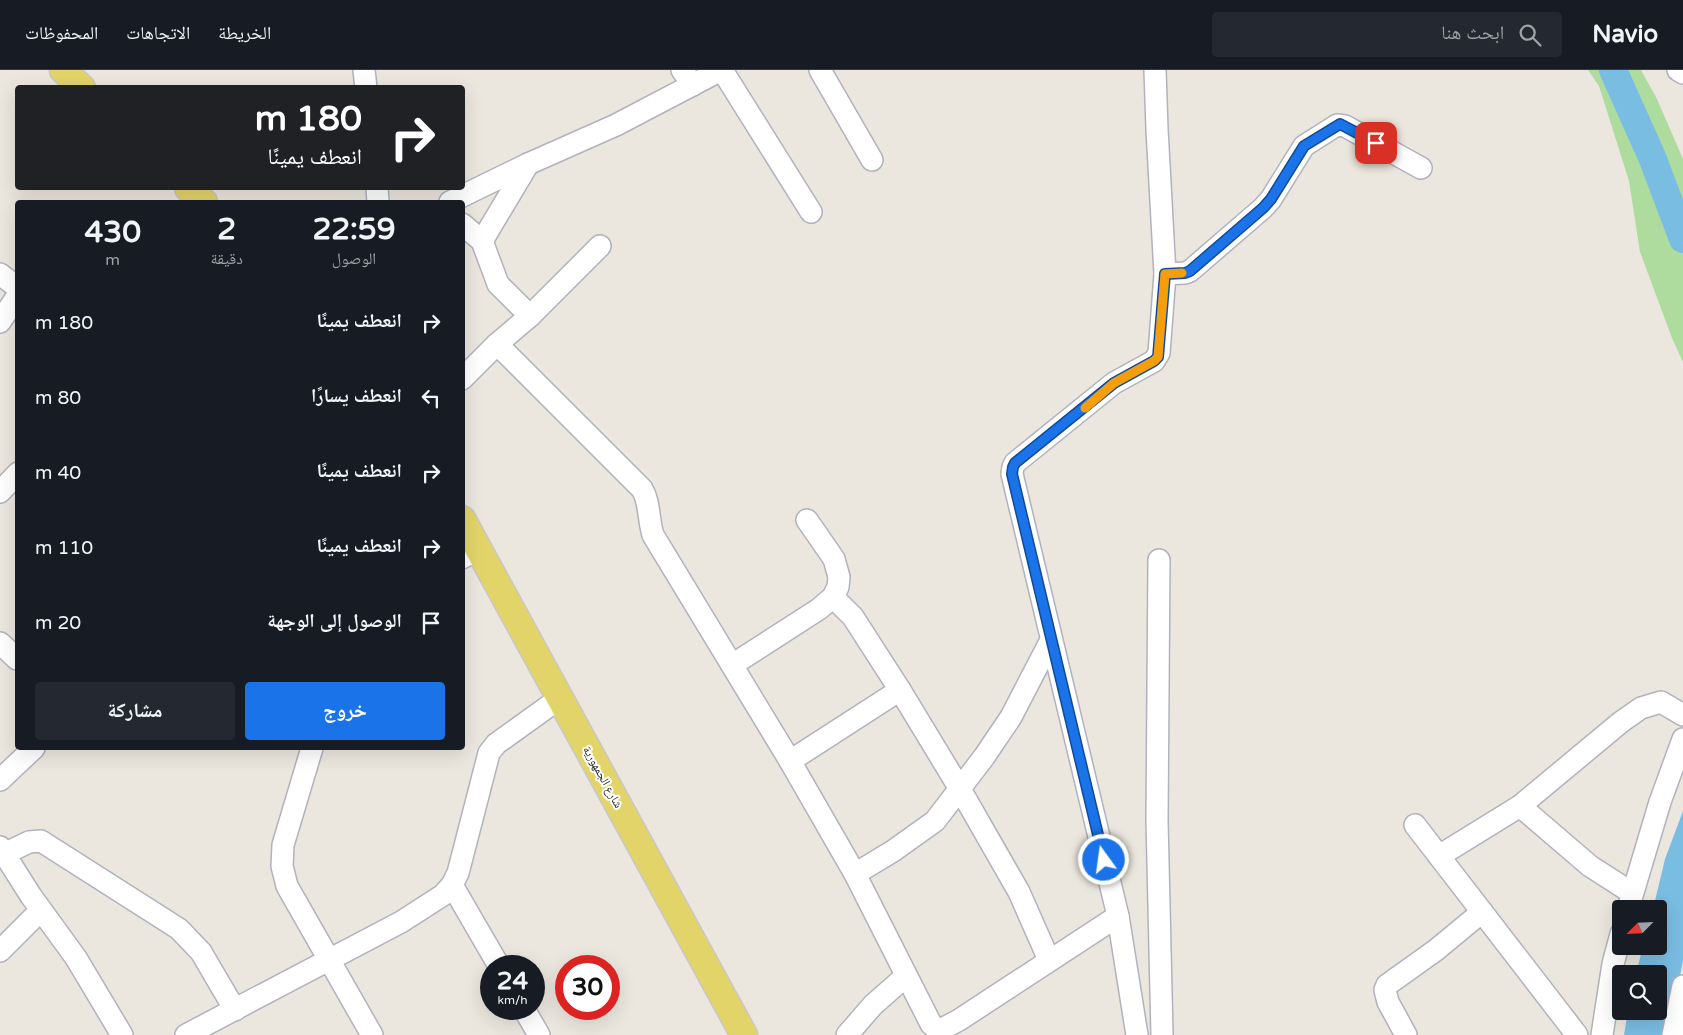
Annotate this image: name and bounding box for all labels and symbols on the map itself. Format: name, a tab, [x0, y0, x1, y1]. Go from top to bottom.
pin	[1355, 122, 1397, 164]
street label: شارع الجمهورية	[579, 744, 626, 811]
position arrow	[1077, 833, 1129, 885]
north arrow	[1612, 900, 1668, 955]
speed limit sign: 30	[555, 955, 620, 1020]

